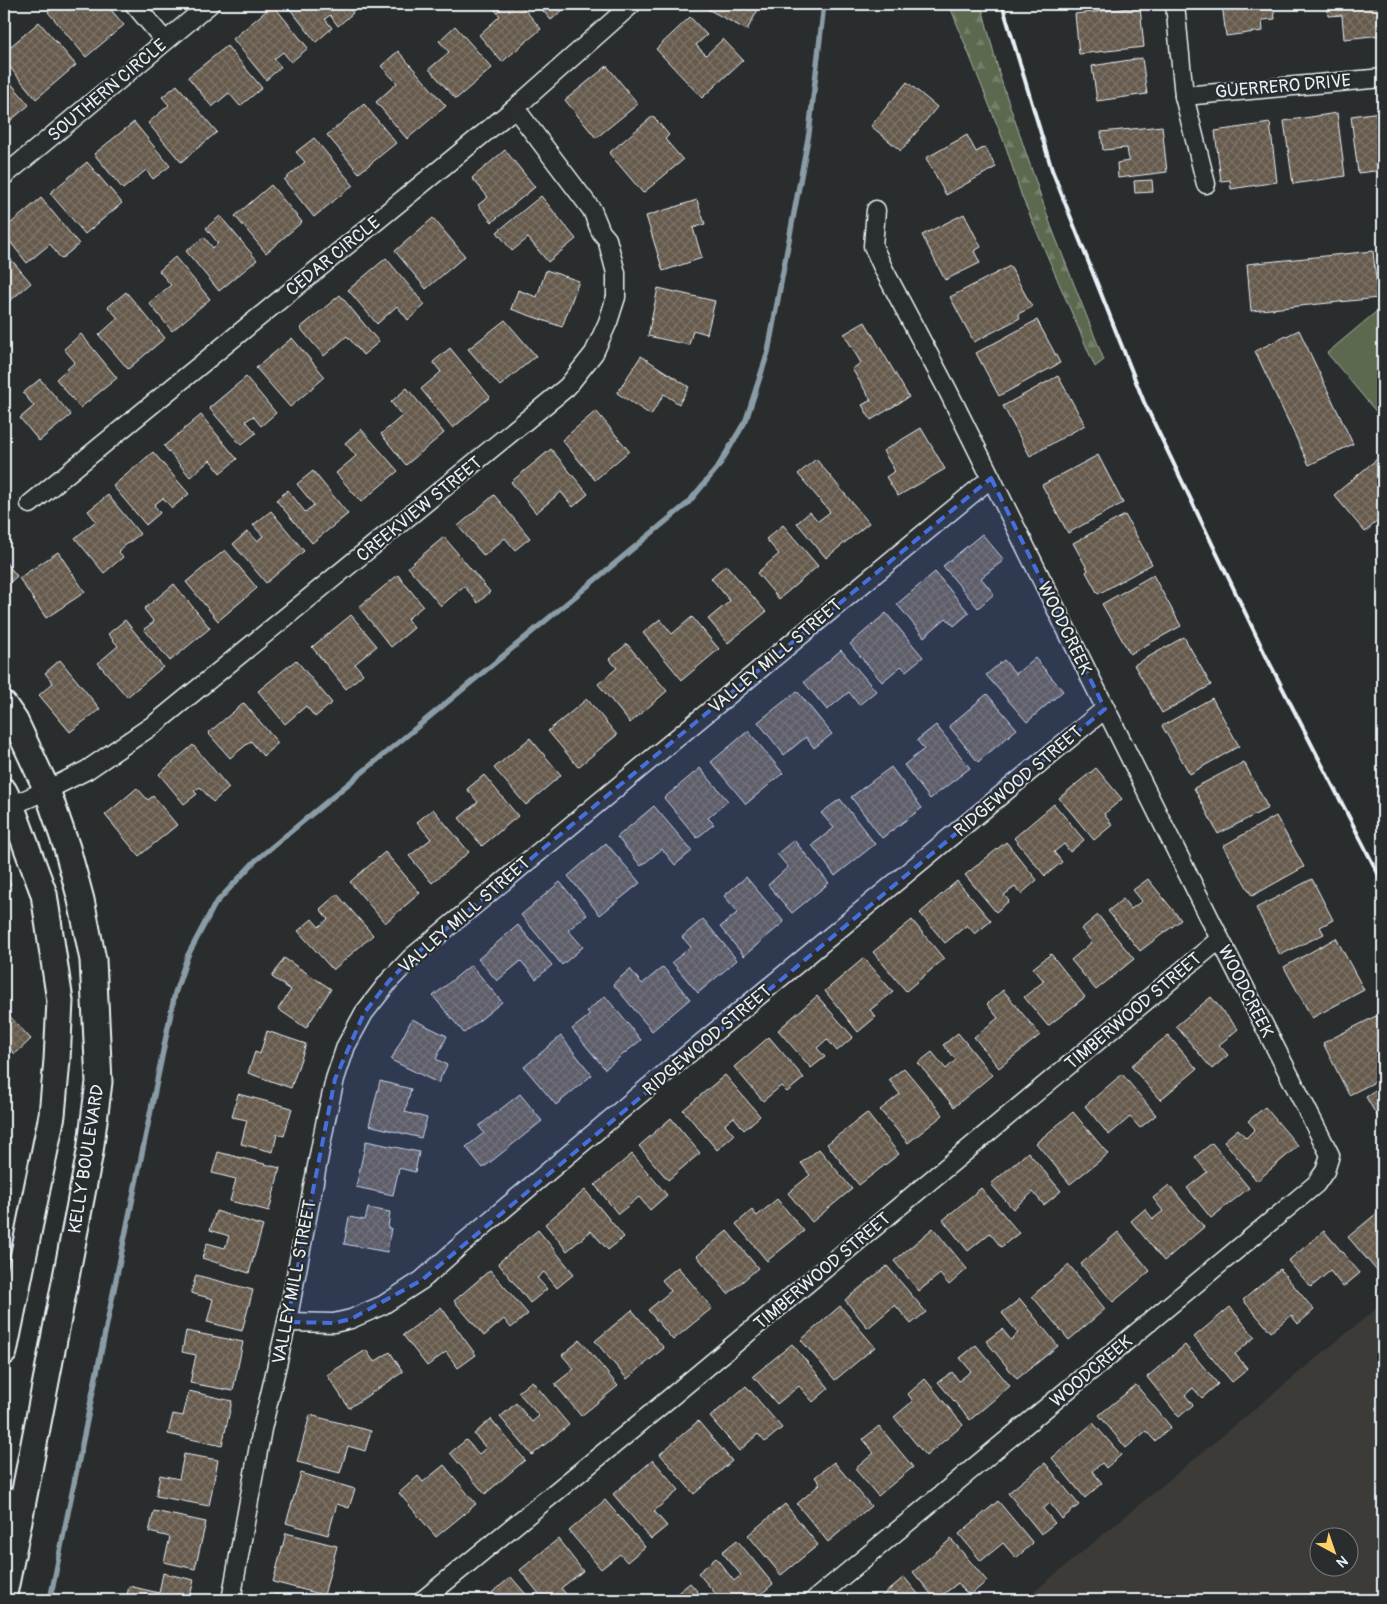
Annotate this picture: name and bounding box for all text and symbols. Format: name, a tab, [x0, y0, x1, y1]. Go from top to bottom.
street label: SOUTHERN CIRCLE	[43, 34, 172, 147]
street label: GUERRERO DRIVE	[1214, 69, 1352, 104]
street label: CEDAR CIRCLE	[281, 211, 385, 302]
street label: CREEKVIEW STREET	[352, 452, 487, 567]
street label: WOODCREEK	[1032, 578, 1097, 679]
street label: VALLEY MILL STREET	[704, 594, 847, 719]
street label: RIDGEWOOD STREET	[949, 721, 1087, 842]
street label: VALLEY MILL STREET	[394, 852, 535, 979]
street label: WOODCREEK	[1212, 941, 1279, 1041]
street label: TIMBERWOOD STREET	[1060, 948, 1206, 1075]
street label: RIDGEWOOD STREET	[638, 980, 776, 1101]
street label: KELLY BOULEVARD	[63, 1083, 110, 1235]
street label: VALLEY MILL STREET	[267, 1198, 322, 1366]
street label: TIMBERWOOD STREET	[749, 1208, 895, 1335]
street label: WOODCREEK	[1045, 1330, 1137, 1413]
north arrow	[1310, 1526, 1360, 1576]
text: N	[1333, 1552, 1351, 1571]

